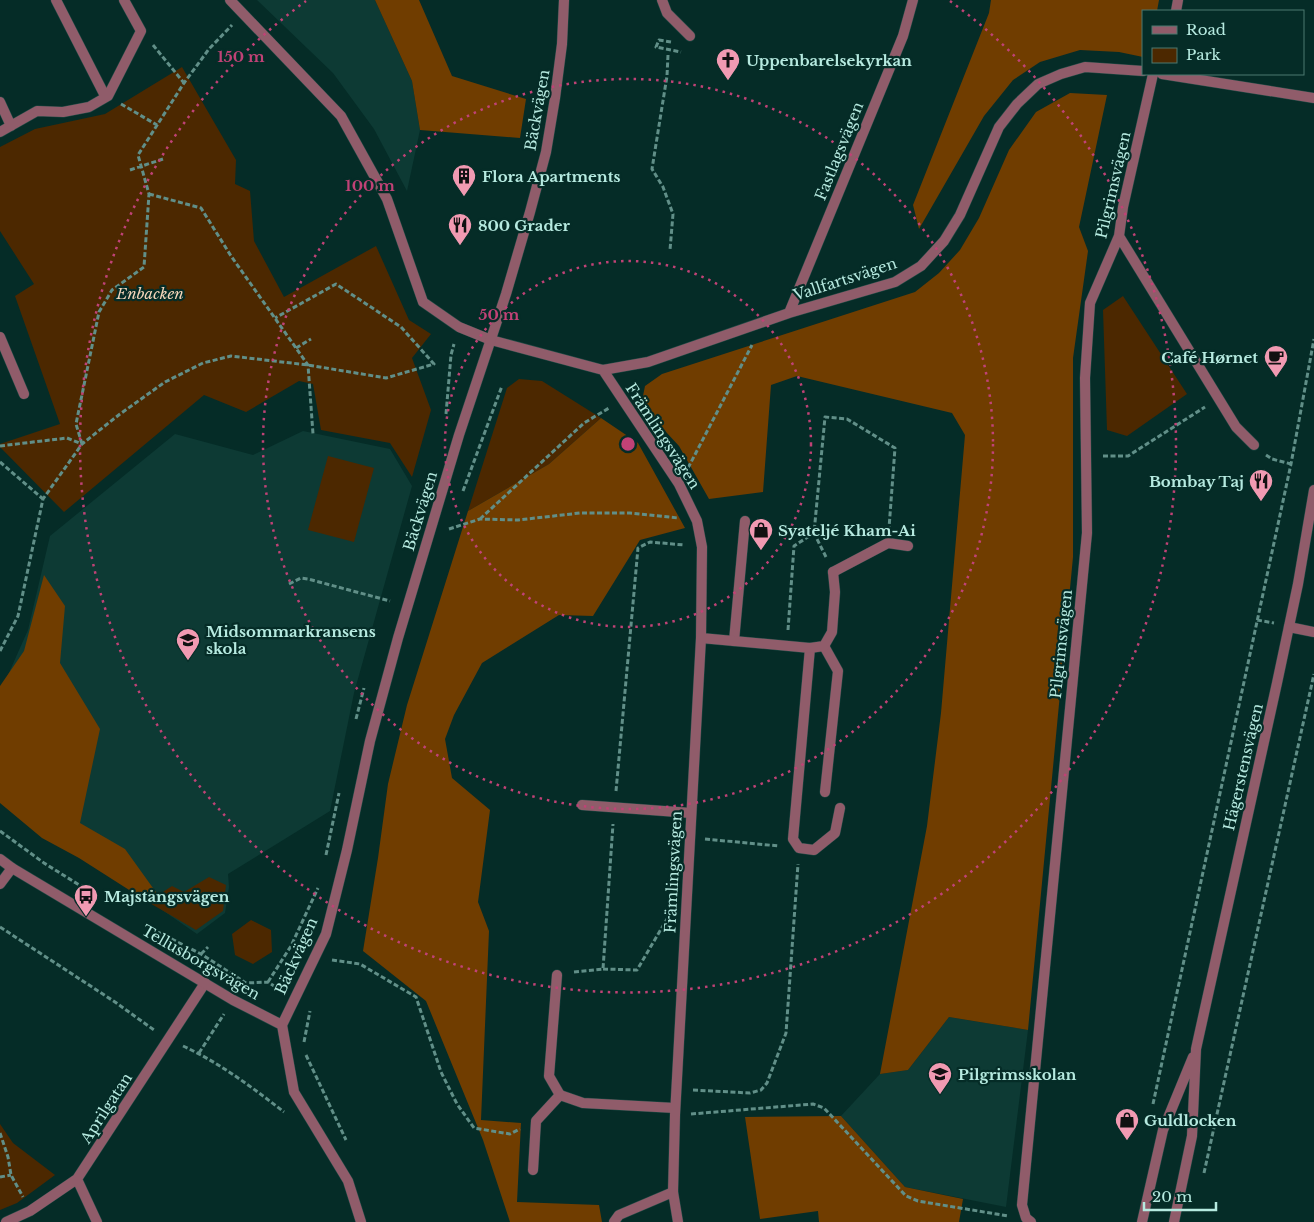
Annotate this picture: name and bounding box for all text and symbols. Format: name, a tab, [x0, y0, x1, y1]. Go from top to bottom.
legend	[1142, 10, 1304, 75]
text: Road	[1186, 20, 1226, 39]
text: Park	[1186, 45, 1222, 64]
text: 150 m	[217, 47, 265, 66]
church icon: Uppenbarelsekyrkan	[715, 47, 741, 81]
place label: Uppenbarelsekyrkan	[746, 51, 912, 70]
street label: Bäckvägen	[521, 68, 553, 152]
street label: Fastlagsvägen	[811, 99, 867, 203]
street label: Pilgrimsvägen	[1091, 130, 1135, 240]
building icon: Flora Apartments	[451, 163, 477, 197]
place label: Flora Apartments	[482, 167, 620, 186]
text: 100 m	[345, 176, 395, 195]
restaurant icon: 800 Grader	[447, 212, 473, 246]
place label: 800 Grader	[478, 216, 571, 235]
street label: Vallfartsvägen	[790, 253, 899, 305]
park label: Enbacken	[115, 284, 184, 303]
text: 50 m	[479, 305, 520, 324]
cafe icon: Café Hørnet	[1263, 344, 1289, 378]
place label: Café Hørnet	[1161, 348, 1258, 367]
street label: Främlingsvägen	[622, 379, 704, 493]
centre of rings	[619, 435, 637, 453]
restaurant icon: Bombay Taj	[1248, 468, 1274, 502]
street label: Bäckvägen	[399, 469, 441, 553]
place label: Bombay Taj	[1149, 472, 1244, 491]
shop icon: Syateljé Kham-Ai	[748, 517, 774, 551]
place label: Syateljé Kham-Ai	[778, 521, 916, 540]
street label: Pilgrimsvägen	[1046, 589, 1076, 699]
place label: Midsommarkransens skola	[206, 622, 376, 658]
school or university icon: Midsommarkransens skola	[175, 627, 201, 661]
street label: Hägerstensvägen	[1219, 701, 1267, 833]
street label: Främlingsvägen	[660, 810, 686, 934]
bus stop icon: Majstångsvägen	[73, 883, 99, 917]
place label: Majstångsvägen	[104, 887, 230, 906]
street label: Bäckvägen	[271, 915, 321, 997]
street label: Tellusborgsvägen	[139, 920, 263, 1004]
school or university icon: Pilgrimsskolan	[927, 1061, 953, 1095]
place label: Pilgrimsskolan	[958, 1065, 1077, 1084]
street label: Aprilgatan	[76, 1069, 136, 1148]
shop icon: Guldlocken	[1114, 1107, 1140, 1141]
place label: Guldlocken	[1144, 1111, 1237, 1130]
scale bar	[1144, 1180, 1216, 1212]
text: 20 m	[1152, 1187, 1192, 1206]

